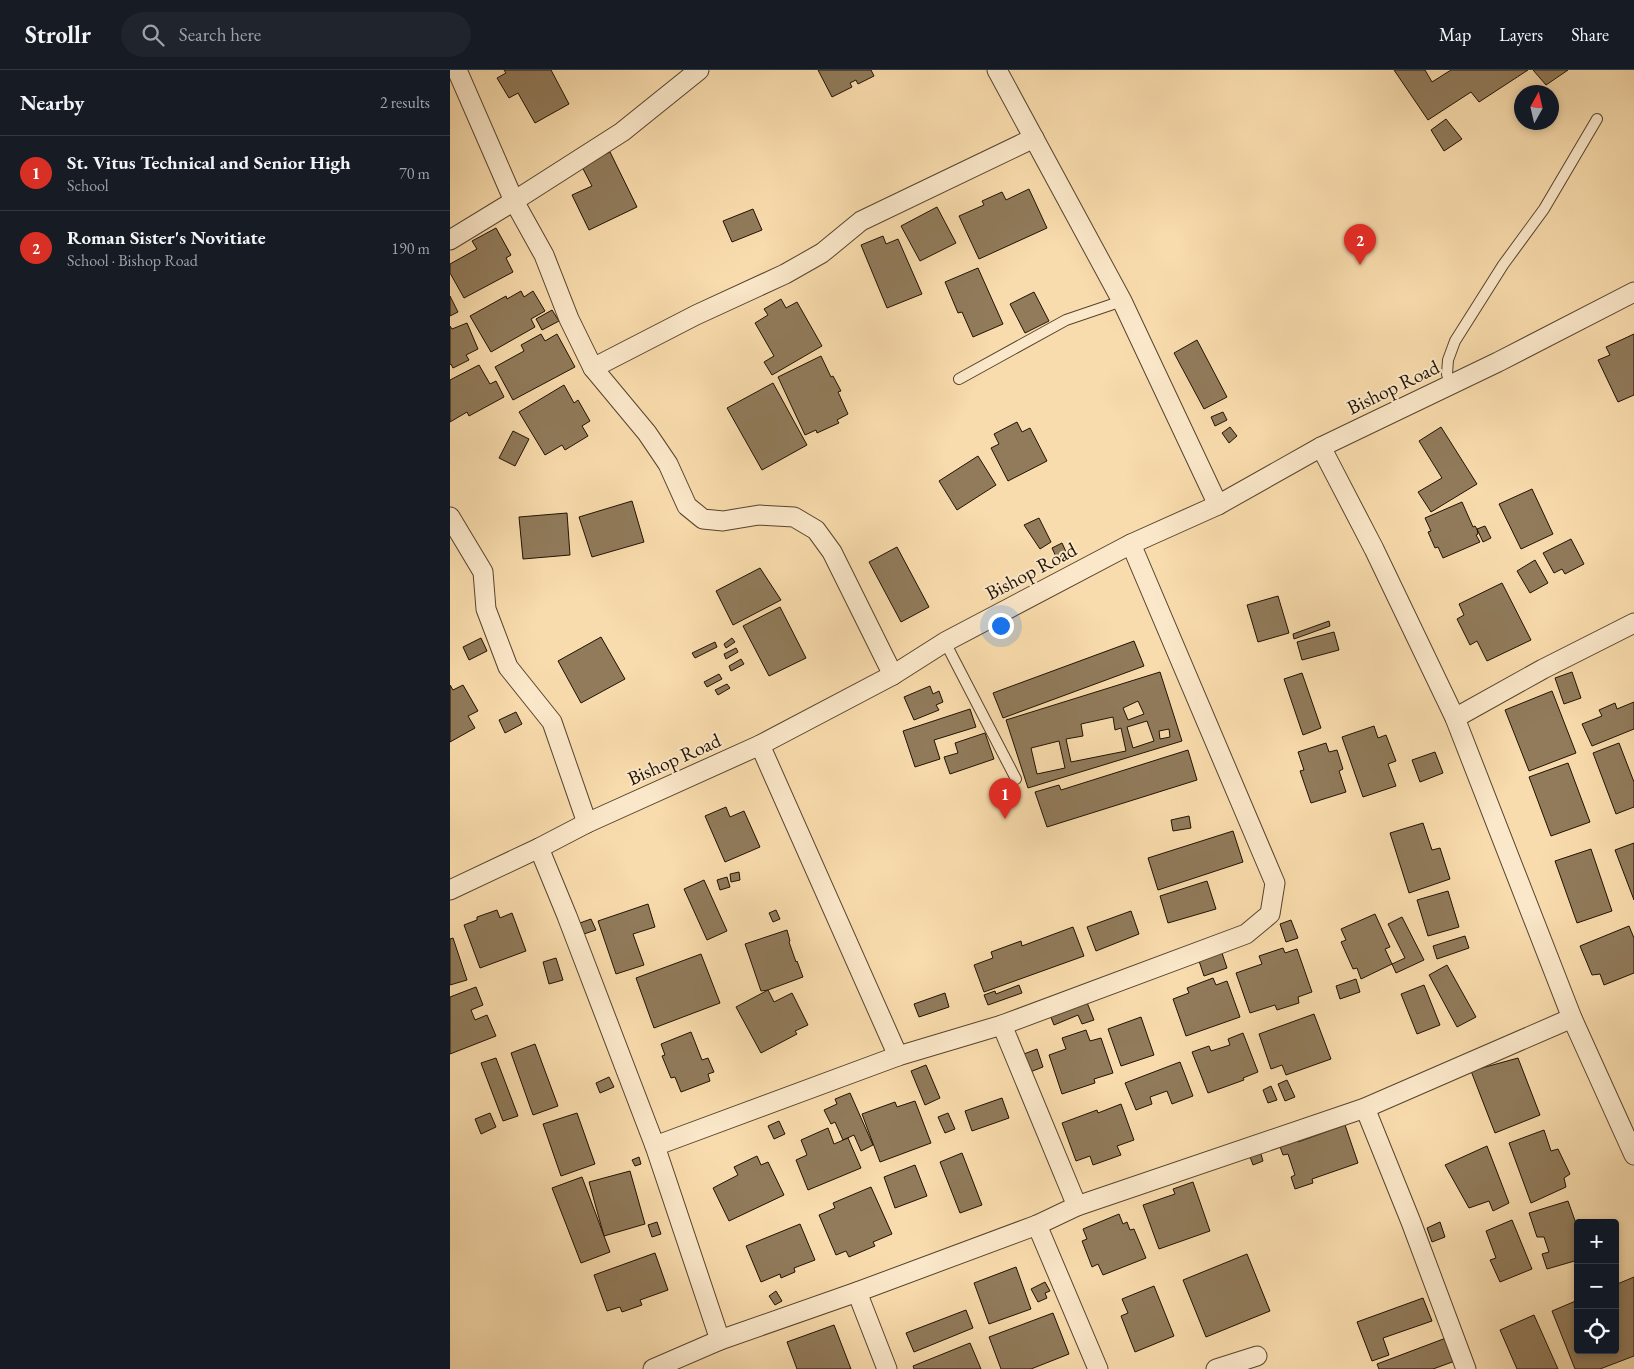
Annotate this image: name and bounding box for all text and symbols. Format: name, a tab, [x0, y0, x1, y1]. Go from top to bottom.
search box	[121, 12, 471, 57]
text: Strollr	[25, 19, 91, 50]
icon: search	[139, 21, 167, 49]
text: Search here	[179, 22, 261, 47]
text: Map	[1439, 23, 1471, 46]
text: Layers	[1499, 23, 1543, 46]
text: Share	[1571, 23, 1609, 46]
north arrow	[1514, 85, 1559, 130]
text: Nearby	[20, 89, 84, 116]
text: 2 results	[380, 92, 430, 113]
text: St. Vitus Technical and Senior High	[67, 150, 351, 175]
text: 1	[32, 163, 40, 184]
text: 70 m	[399, 163, 430, 184]
text: School	[67, 175, 109, 196]
pin: 2	[1344, 224, 1376, 265]
text: Roman Sister's Novitiate	[67, 225, 266, 250]
text: 2	[32, 238, 40, 259]
text: 190 m	[391, 238, 430, 259]
text: School · Bishop Road	[67, 250, 198, 271]
street label: Bishop Road	[1343, 353, 1444, 421]
street label: Bishop Road	[981, 536, 1082, 606]
your location	[988, 613, 1014, 639]
street label: Bishop Road	[623, 727, 726, 791]
pin: 1	[989, 778, 1021, 819]
map controls	[1574, 1219, 1619, 1354]
button: +	[1574, 1219, 1619, 1264]
button: −	[1574, 1264, 1619, 1309]
button: locate	[1574, 1309, 1619, 1354]

